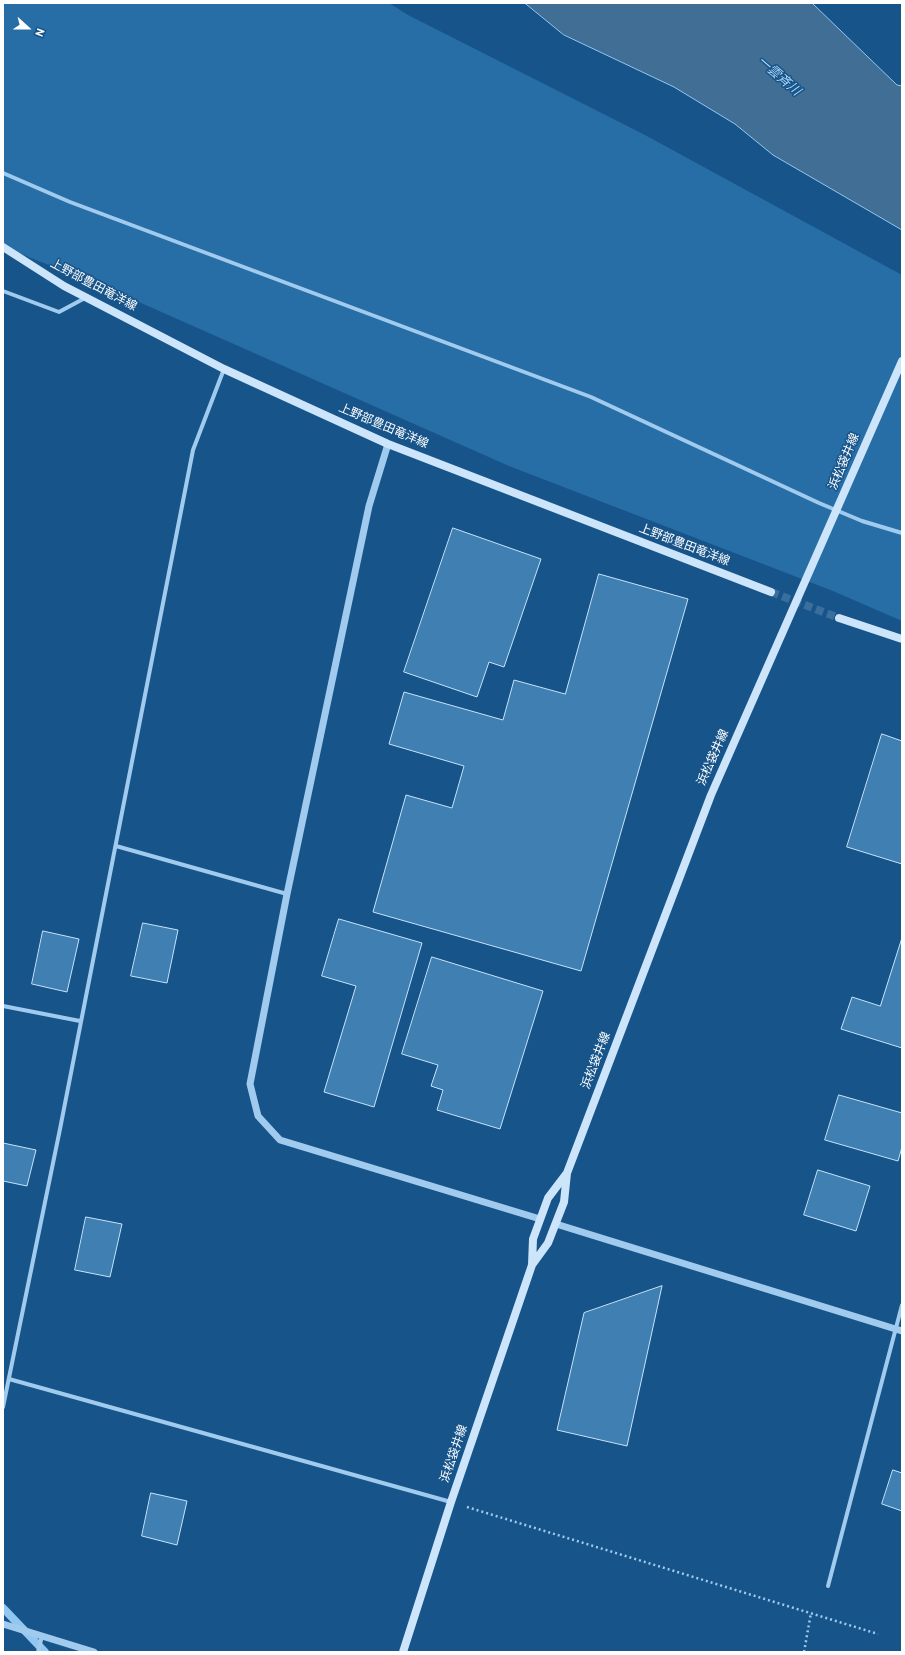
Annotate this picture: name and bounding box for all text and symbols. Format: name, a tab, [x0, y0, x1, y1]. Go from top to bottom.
north arrow	[8, 8, 48, 48]
text: N	[31, 26, 47, 38]
water label: 一雲斉川	[753, 54, 803, 100]
street label: 上野部豊田竜洋線	[47, 257, 139, 315]
street label: 上野部豊田竜洋線	[336, 402, 430, 452]
street label: 浜松袋井線	[827, 432, 863, 492]
street label: 上野部豊田竜洋線	[637, 522, 731, 570]
street label: 浜松袋井線	[695, 728, 733, 788]
street label: 浜松袋井線	[580, 1030, 614, 1092]
street label: 浜松袋井線	[438, 1423, 472, 1485]

